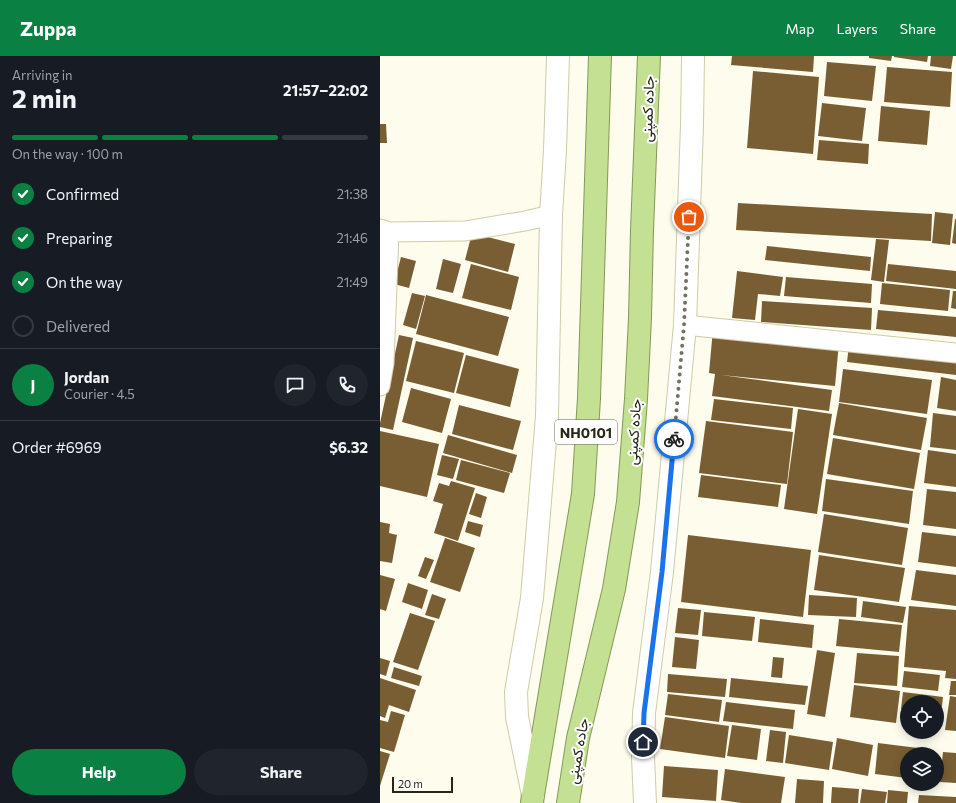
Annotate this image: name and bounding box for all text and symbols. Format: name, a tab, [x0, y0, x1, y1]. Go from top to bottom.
text: Zuppa	[20, 17, 76, 40]
text: Map	[786, 20, 814, 37]
text: Layers	[836, 20, 878, 37]
text: Share	[900, 20, 936, 37]
text: Arriving in	[12, 67, 72, 83]
street label: جاده کمپنی	[637, 75, 659, 143]
text: 21:57–22:02	[283, 81, 368, 99]
text: 2 min	[12, 82, 77, 113]
text: On the way · 100 m	[12, 146, 123, 162]
icon: check	[12, 183, 34, 205]
text: Confirmed	[46, 185, 119, 203]
text: 21:38	[337, 186, 368, 202]
pin	[672, 200, 706, 234]
icon: bag	[678, 206, 700, 228]
icon: check	[12, 227, 34, 249]
text: Preparing	[46, 229, 112, 247]
text: 21:46	[336, 230, 368, 246]
icon: check	[12, 271, 34, 293]
text: On the way	[46, 273, 123, 291]
text: 21:49	[336, 274, 368, 290]
text: Delivered	[46, 317, 110, 335]
button: chat	[274, 364, 316, 406]
button: phone	[326, 364, 368, 406]
text: Jordan	[64, 368, 109, 386]
text: J	[31, 376, 35, 394]
text: Courier · 4.5	[64, 386, 135, 402]
street label: جاده کمپنی	[622, 398, 646, 466]
courier	[654, 419, 694, 459]
road number: NH0101	[555, 420, 617, 444]
icon: bike	[663, 428, 685, 450]
text: Order #6969	[12, 438, 102, 456]
text: $6.32	[329, 438, 368, 456]
map controls	[900, 695, 944, 791]
button: locate	[900, 695, 944, 739]
street label: جاده کمپنی	[562, 717, 594, 786]
pin	[626, 725, 660, 759]
icon: home	[632, 731, 654, 753]
button: layers	[900, 747, 944, 791]
button: Help	[12, 749, 186, 795]
button: Share	[194, 749, 368, 795]
scale bar	[392, 775, 453, 794]
text: 20 m	[398, 777, 423, 790]

